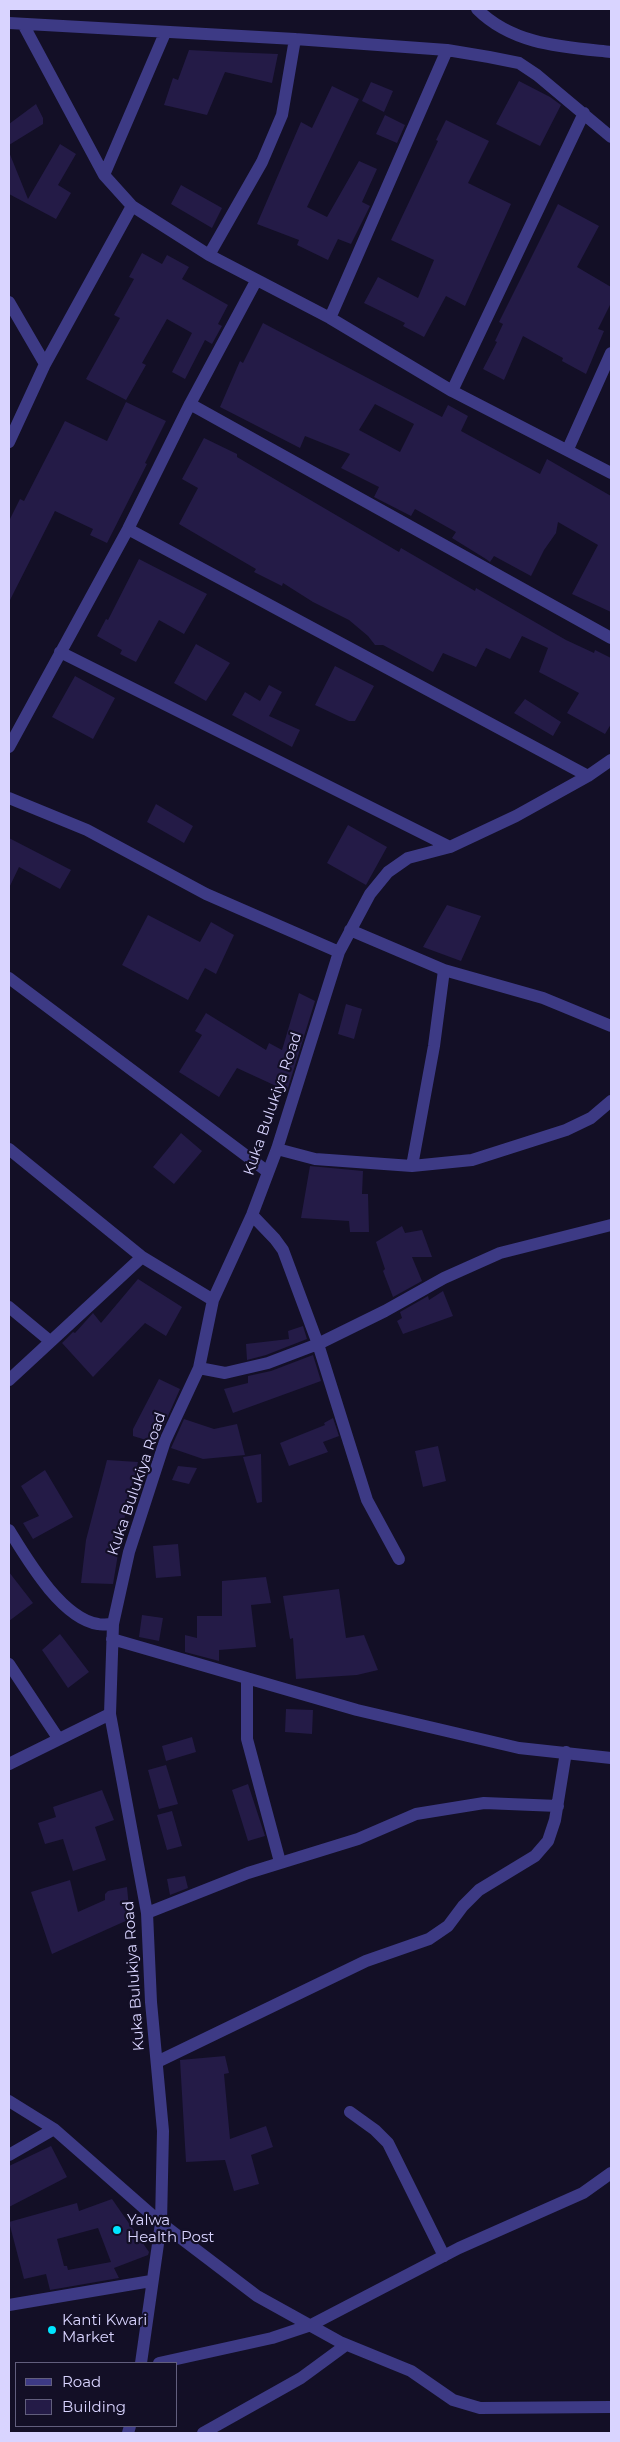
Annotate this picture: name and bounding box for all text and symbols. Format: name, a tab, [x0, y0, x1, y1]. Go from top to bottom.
street label: Kuka Bulukiya Road	[240, 1030, 306, 1178]
street label: Kuka Bulukiya Road	[104, 1410, 170, 1558]
street label: Kuka Bulukiya Road	[120, 1900, 148, 2052]
place label: Yalwa Health Post	[127, 2212, 214, 2247]
marker: Yalwa Health Post	[111, 2224, 123, 2236]
place label: Kanti Kwari Market	[62, 2312, 147, 2347]
marker: Kanti Kwari Market	[46, 2324, 58, 2336]
legend	[15, 2362, 178, 2427]
text: Road	[62, 2372, 101, 2391]
text: Building	[62, 2397, 126, 2416]

